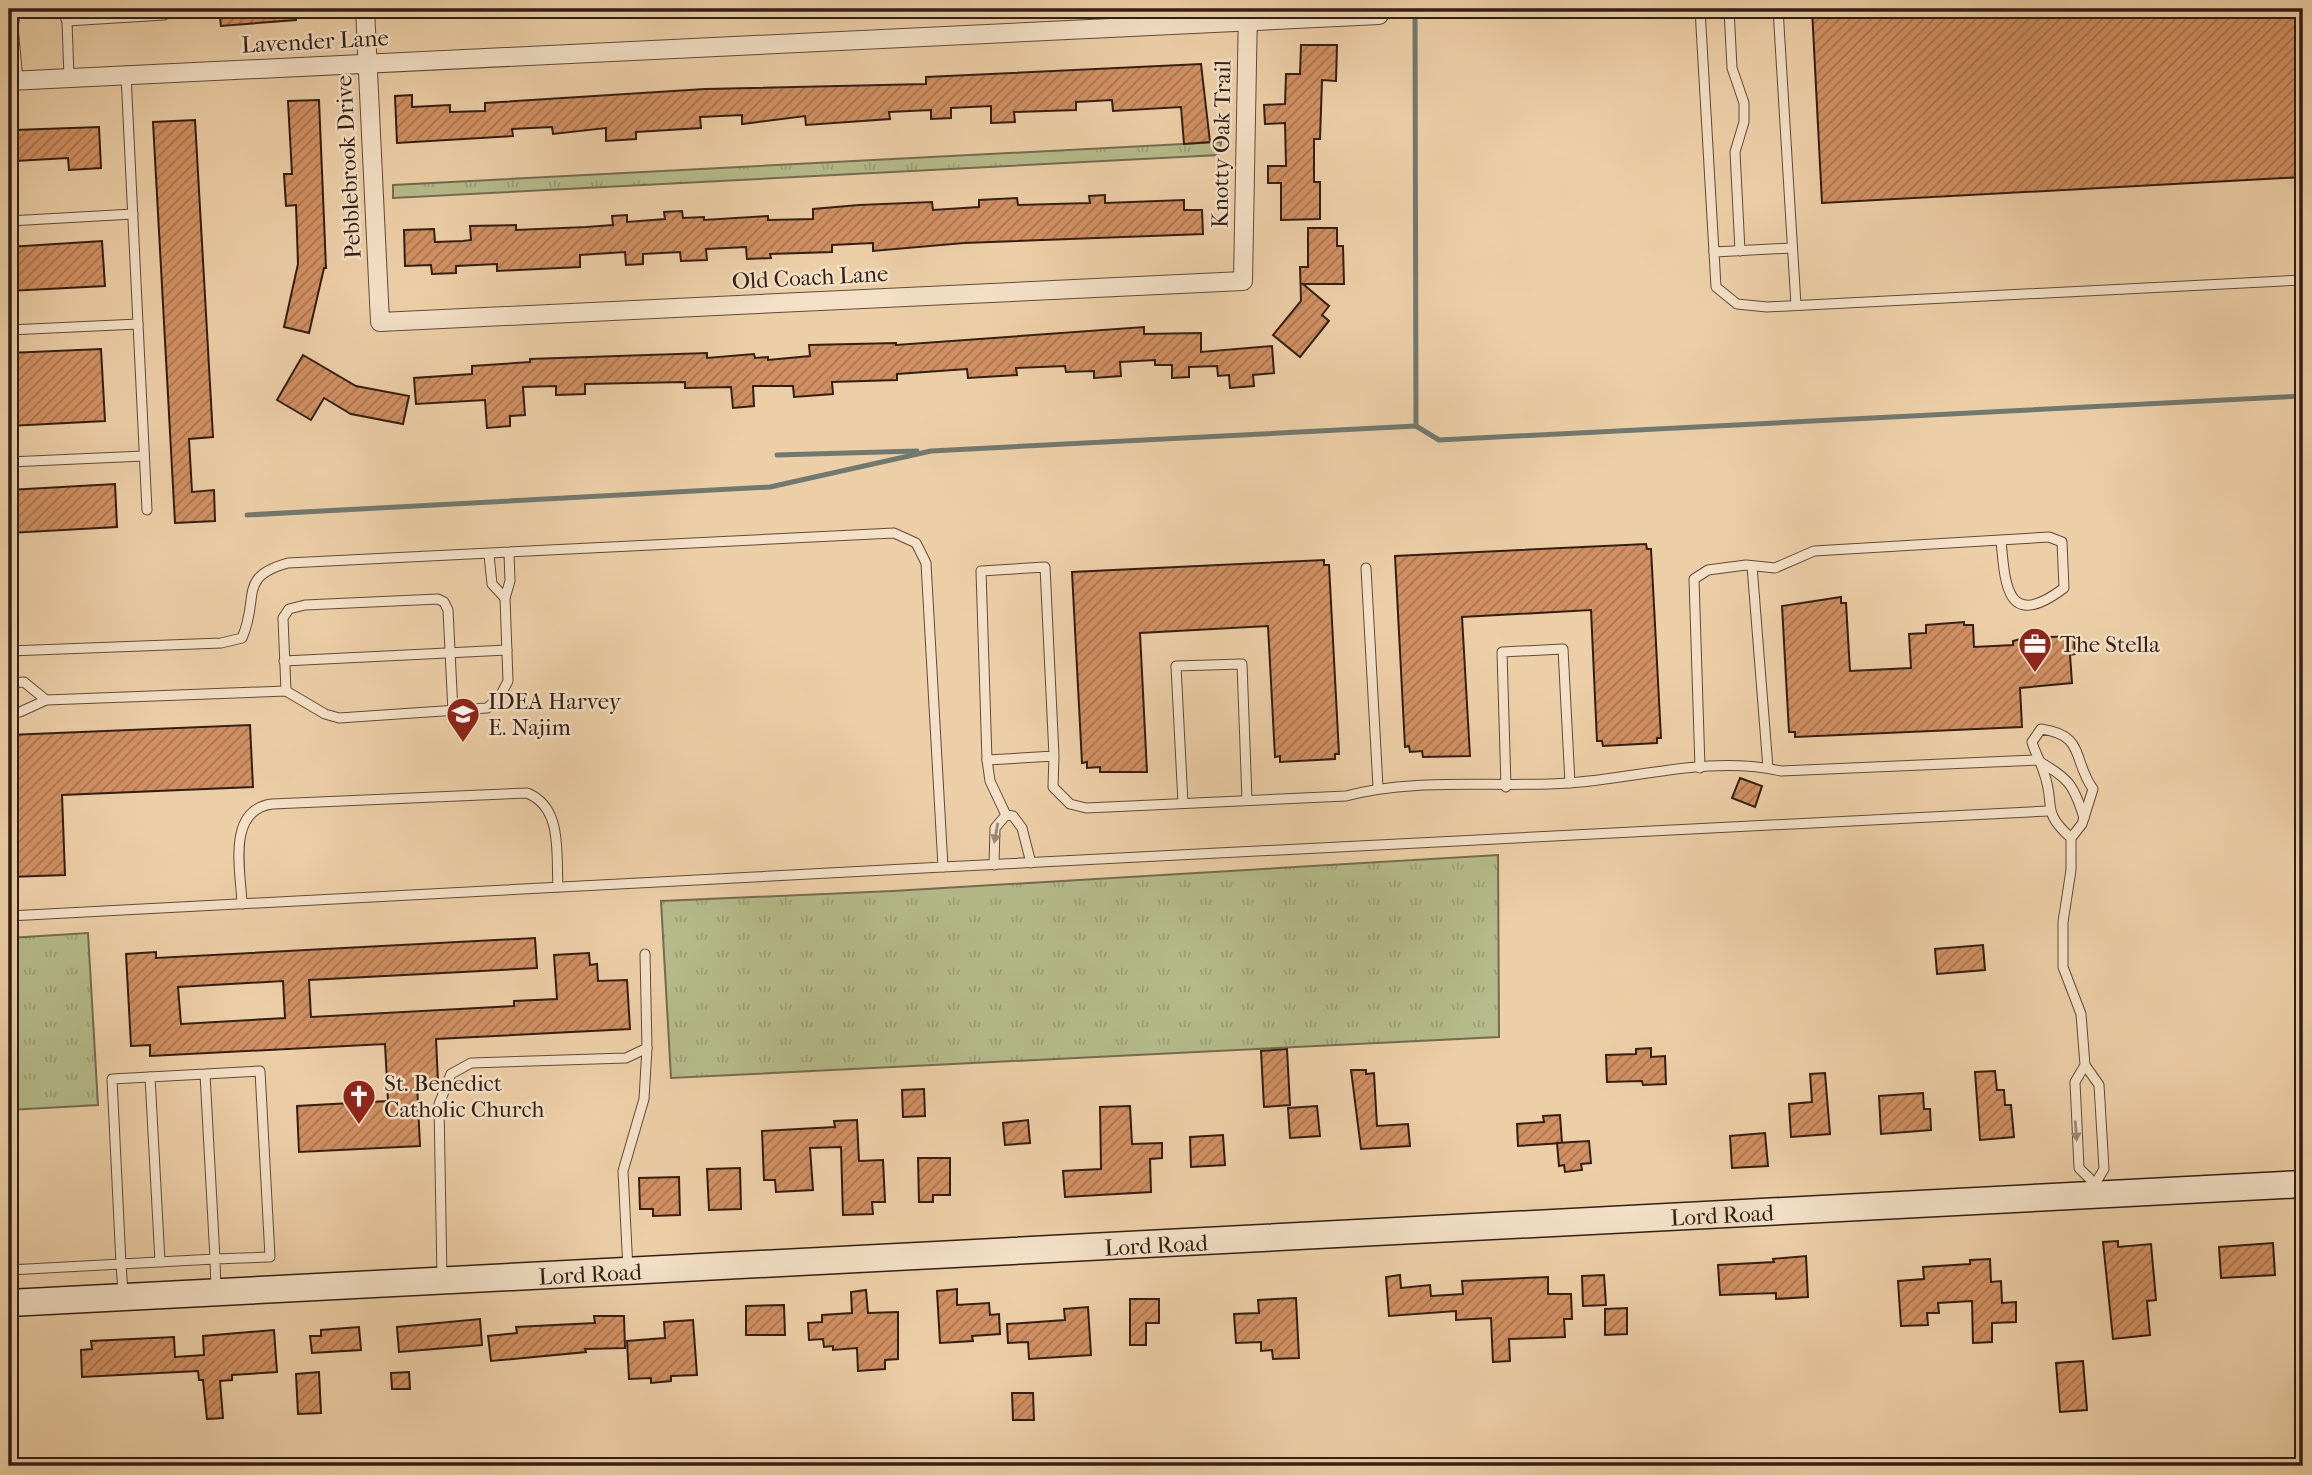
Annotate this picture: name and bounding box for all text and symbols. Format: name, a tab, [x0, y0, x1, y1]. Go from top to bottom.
street label: Lavender Lane	[241, 24, 389, 59]
street label: Knotty Oak Trail	[1207, 59, 1236, 228]
street label: Pebblebrook Drive	[330, 75, 367, 259]
street label: Old Coach Lane	[731, 260, 889, 295]
office icon: The Stella	[2016, 625, 2054, 674]
place label: The Stella	[2060, 631, 2160, 658]
place label: IDEA Harvey E. Najim	[488, 688, 622, 741]
school or university icon: IDEA Harvey E. Najim	[444, 695, 482, 744]
one-way arrow	[990, 822, 1001, 844]
place label: St. Benedict Catholic Church	[384, 1070, 545, 1123]
church icon: St. Benedict Catholic Church	[340, 1077, 378, 1126]
one-way arrow	[2071, 1120, 2082, 1142]
street label: Lord Road	[1670, 1199, 1775, 1232]
street label: Lord Road	[1104, 1229, 1209, 1262]
street label: Lord Road	[538, 1258, 643, 1291]

